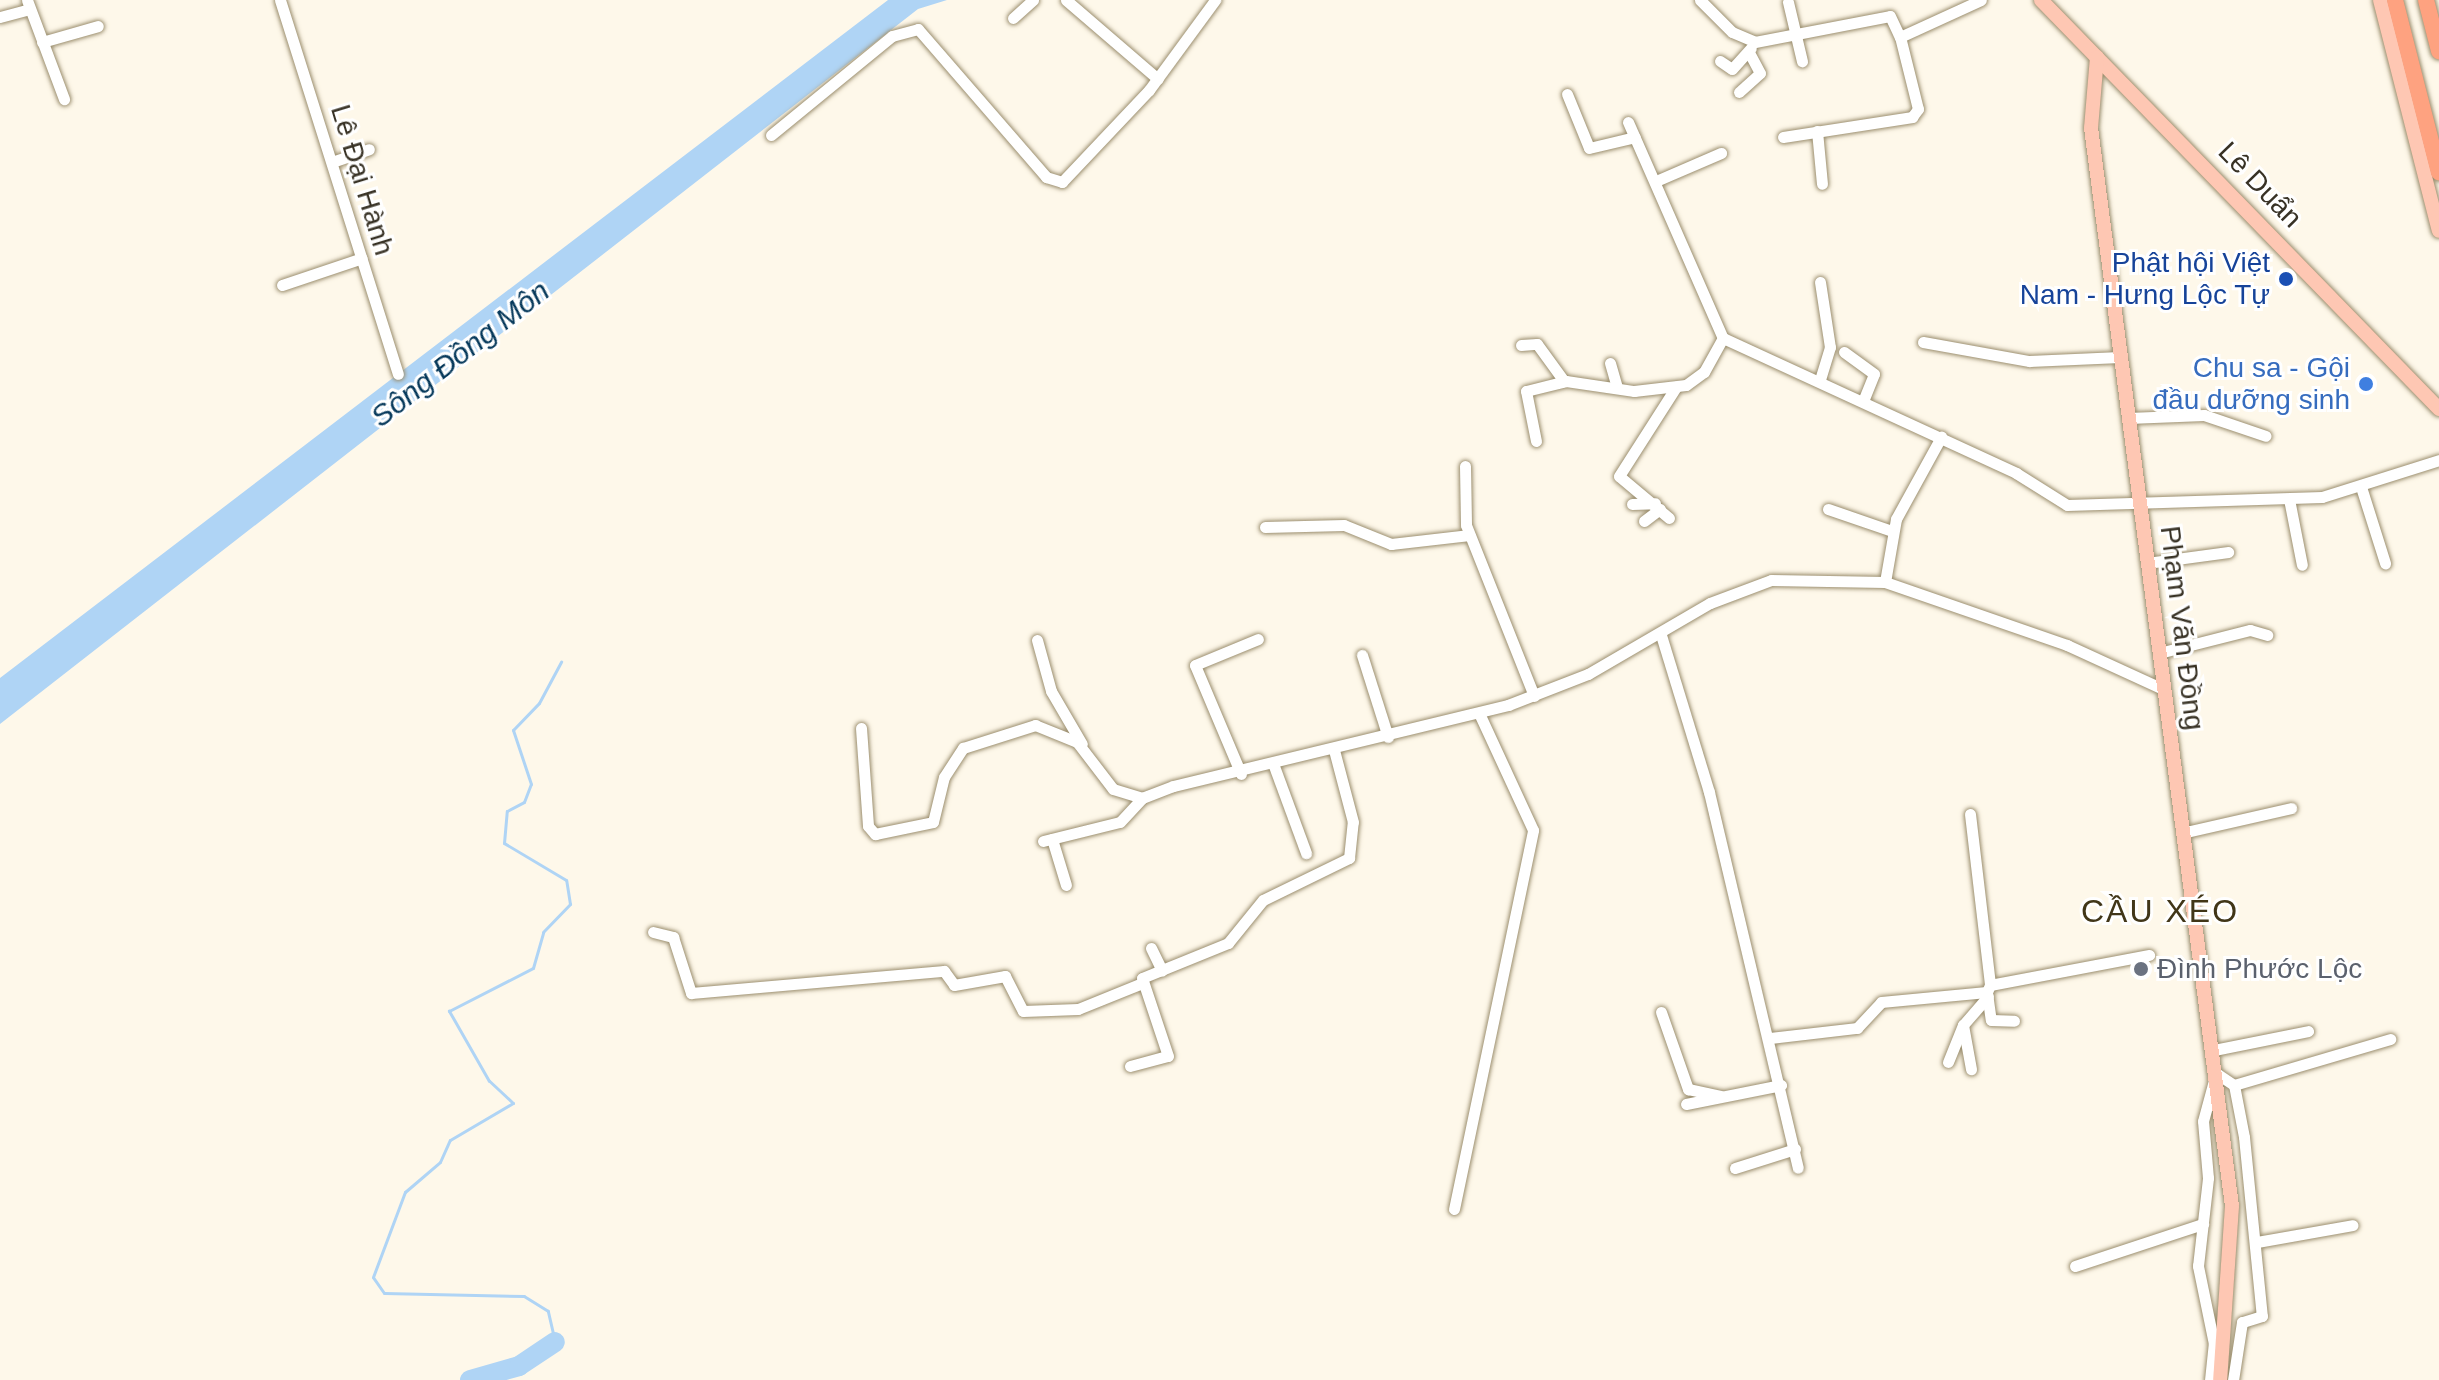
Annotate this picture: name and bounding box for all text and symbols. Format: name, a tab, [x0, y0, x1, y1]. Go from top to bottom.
street label: Lê Đại Hành	[323, 101, 401, 259]
street label: Lê Duẩn	[2211, 135, 2309, 235]
place label: Phật hội Việt Nam - Hưng Lộc Tự	[2019, 246, 2270, 312]
marker: Phật hội Việt Nam - Hưng Lộc Tự	[2277, 270, 2295, 288]
water label: Sông Đồng Môn	[363, 273, 557, 435]
place label: Chu sa - Gội đầu dưỡng sinh	[2153, 351, 2350, 417]
marker: Chu sa - Gội đầu dưỡng sinh	[2357, 375, 2375, 393]
street label: Phạm Văn Đồng	[2153, 524, 2211, 732]
district label: CẦU XÉO	[2081, 892, 2239, 930]
place label: Đình Phước Lộc	[2157, 952, 2362, 986]
marker: Đình Phước Lộc	[2132, 960, 2150, 978]

